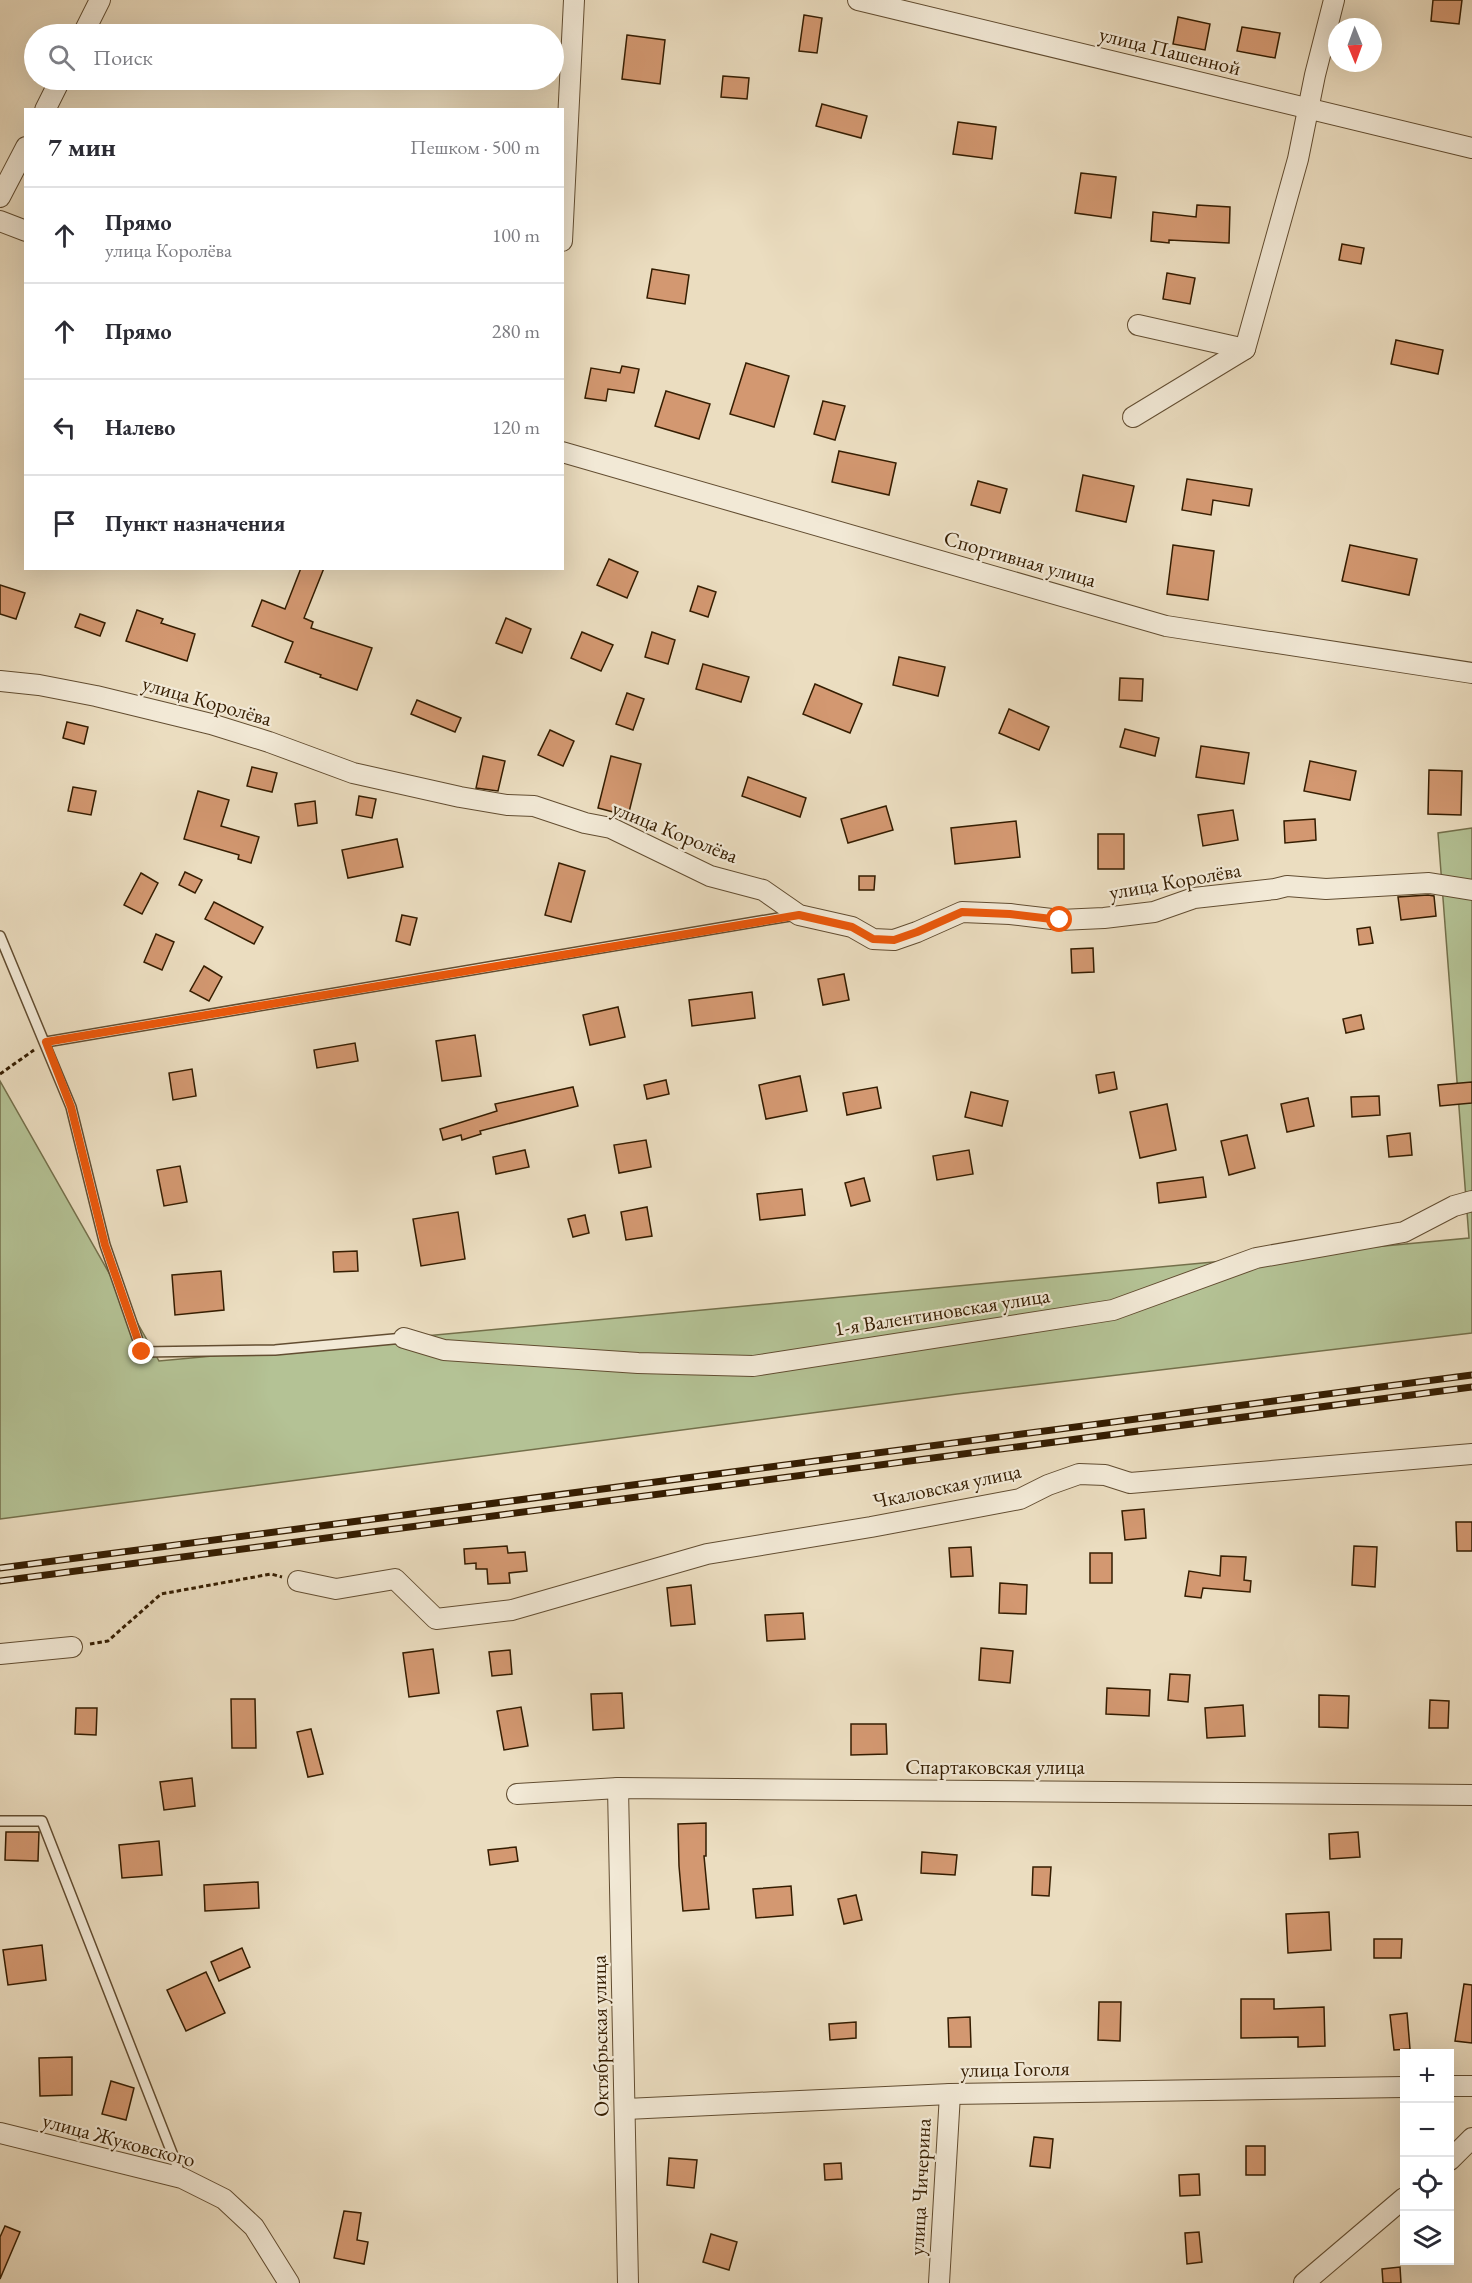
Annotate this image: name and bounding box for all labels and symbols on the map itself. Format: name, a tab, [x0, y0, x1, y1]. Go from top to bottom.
north arrow	[1328, 18, 1382, 72]
street label: улица Пашенной	[1096, 20, 1244, 81]
street label: Спортивная улица	[941, 524, 1100, 593]
street label: улица Королёва	[139, 669, 276, 732]
street label: улица Королёва	[608, 794, 743, 869]
street label: улица Королёва	[1107, 856, 1244, 905]
route start	[1046, 906, 1072, 932]
street label: 1-я Валентиновская улица	[832, 1281, 1052, 1342]
route end	[128, 1338, 154, 1364]
street label: Чкаловская улица	[870, 1457, 1024, 1514]
street label: Спартаковская улица	[905, 1753, 1085, 1780]
street label: Октябрьская улица	[585, 1954, 614, 2117]
street label: улица Гоголя	[960, 2054, 1070, 2083]
street label: улица Жуковского	[40, 2106, 199, 2173]
street label: улица Чичерина	[902, 2117, 937, 2256]

